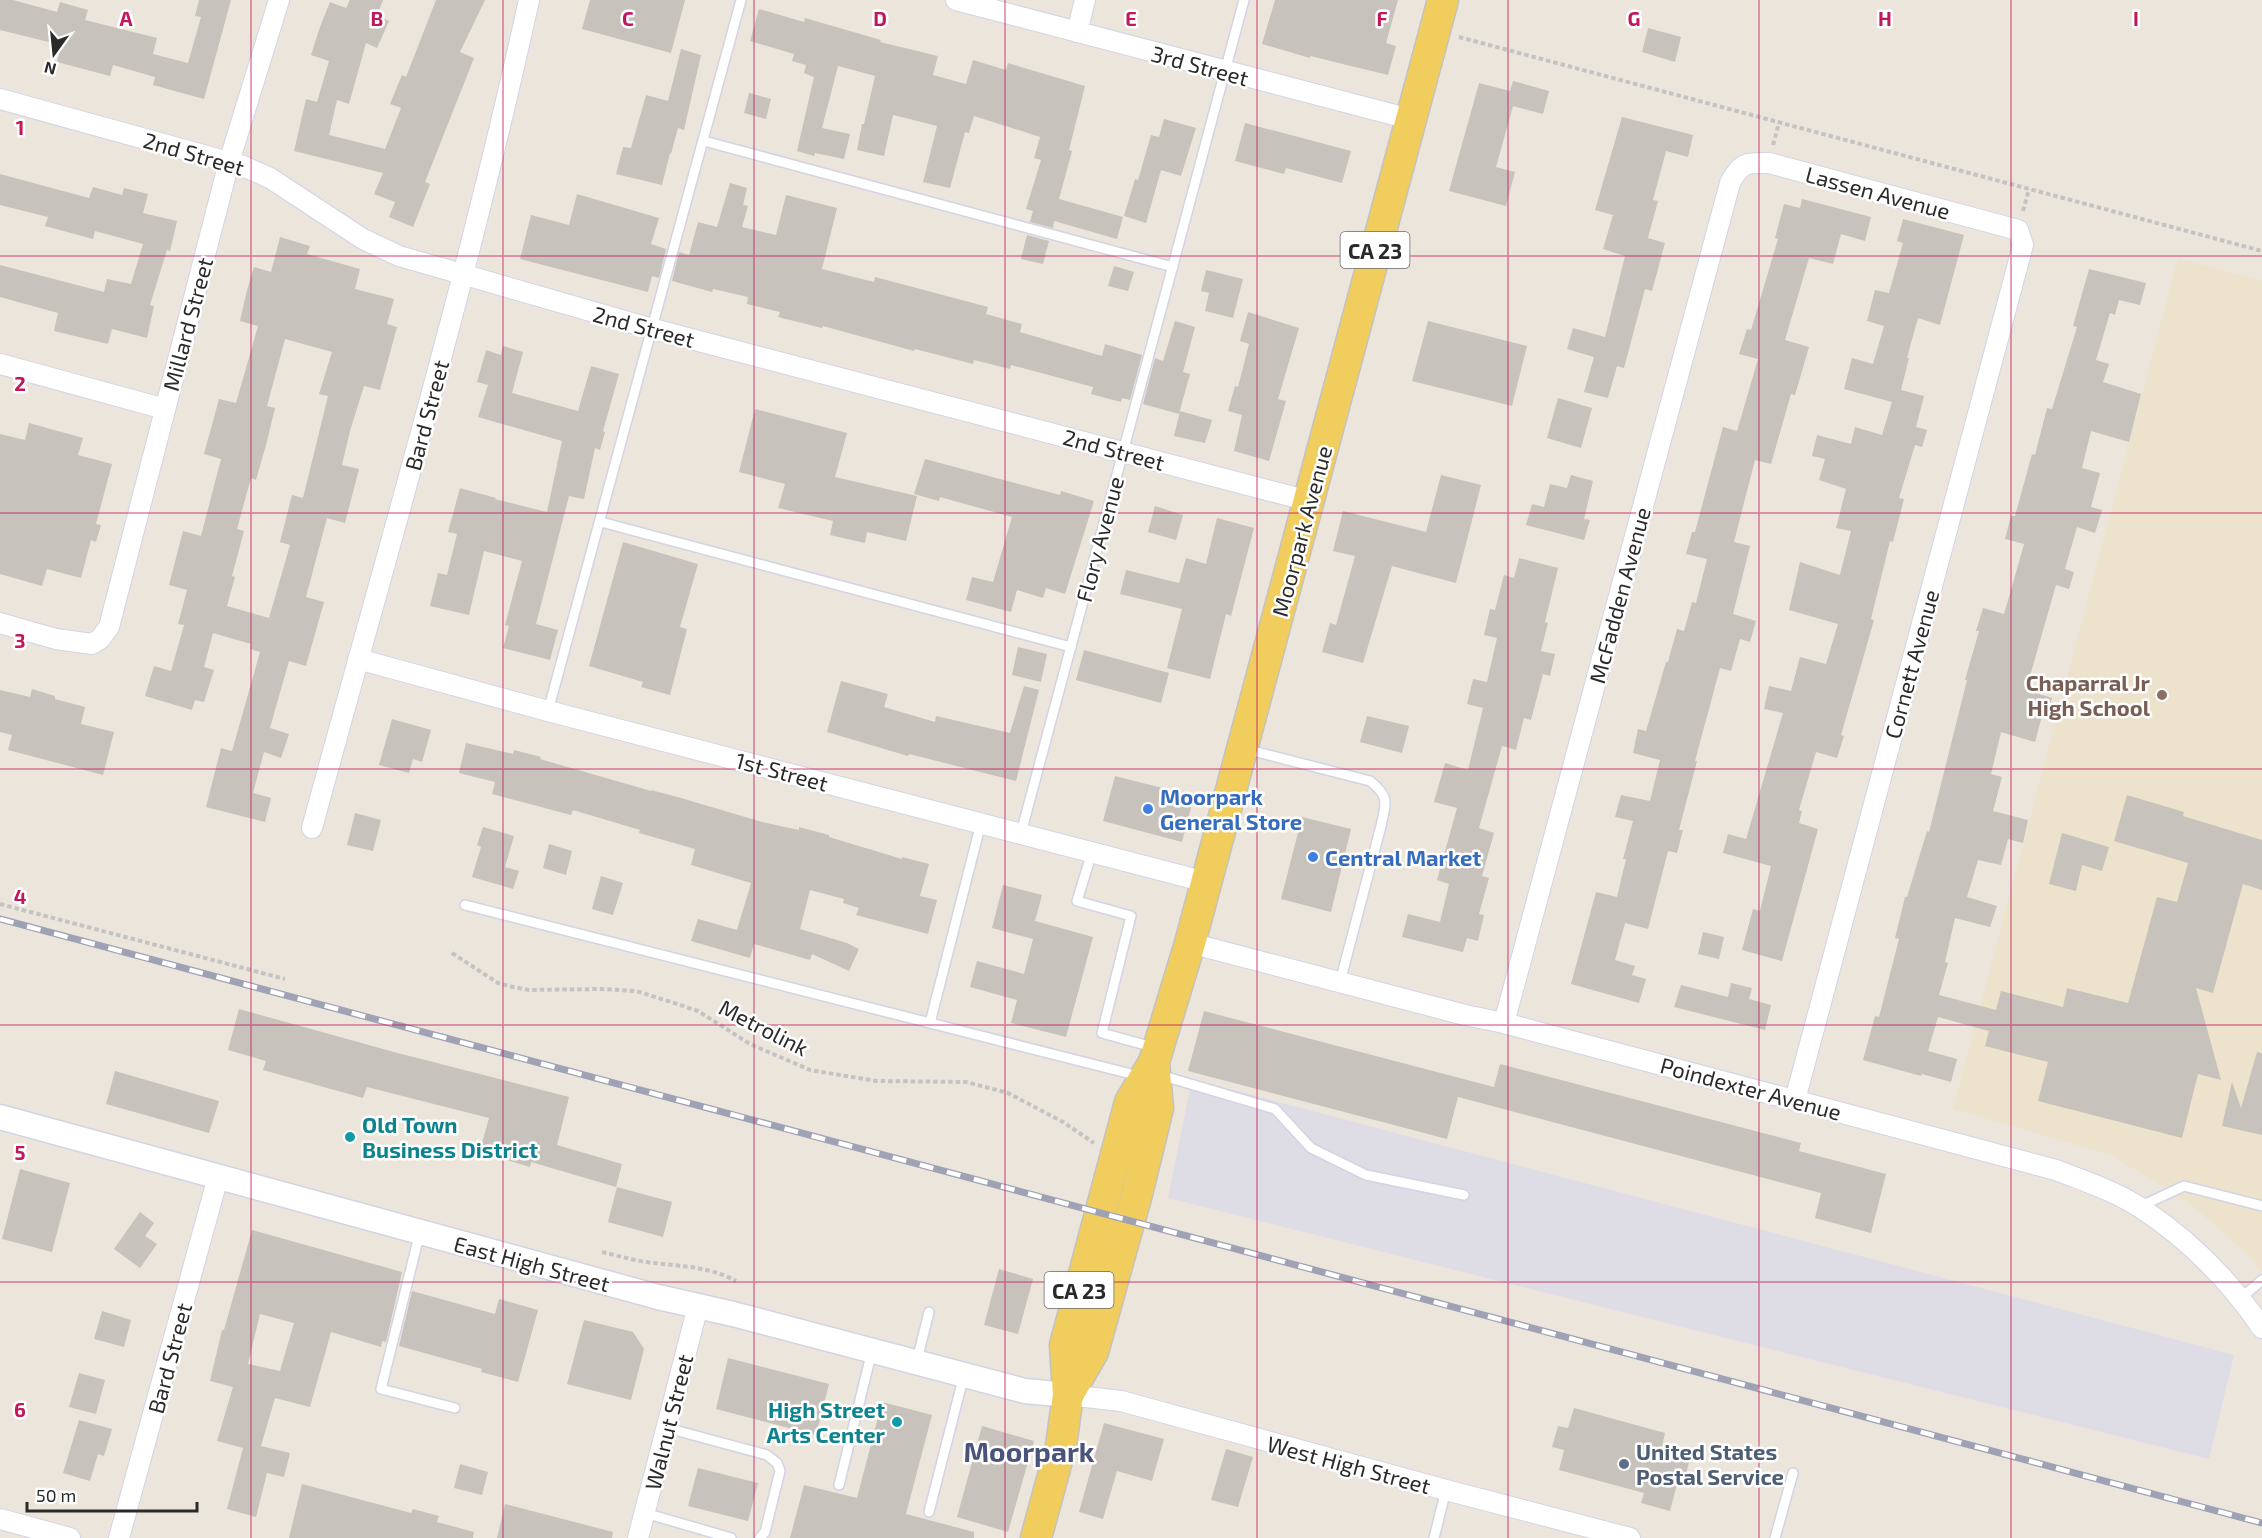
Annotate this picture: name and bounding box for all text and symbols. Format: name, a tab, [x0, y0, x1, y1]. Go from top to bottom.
text: A	[119, 6, 133, 30]
text: B	[371, 6, 383, 30]
text: C	[622, 6, 634, 30]
text: D	[873, 6, 887, 30]
text: E	[1125, 6, 1137, 30]
text: F	[1376, 6, 1388, 30]
text: G	[1628, 6, 1640, 30]
text: H	[1878, 6, 1892, 30]
text: I	[2133, 6, 2139, 30]
north arrow	[24, 24, 84, 84]
street label: 3rd Street	[1149, 40, 1251, 90]
text: N	[42, 58, 58, 80]
text: 1	[16, 115, 24, 139]
street label: 2nd Street	[141, 126, 247, 180]
street label: Lassen Avenue	[1803, 160, 1953, 224]
road number: CA 23	[1340, 232, 1410, 268]
street label: Millard Street	[157, 254, 217, 394]
street label: 2nd Street	[591, 300, 697, 352]
street label: Bard Street	[399, 357, 453, 473]
text: 2	[14, 371, 26, 395]
street label: 2nd Street	[1061, 423, 1167, 475]
street label: Moorpark Avenue	[1266, 443, 1336, 619]
street label: Flory Avenue	[1070, 473, 1128, 605]
street label: McFadden Avenue	[1583, 504, 1655, 686]
street label: Cornett Avenue	[1879, 587, 1943, 741]
text: 3	[14, 628, 26, 652]
place label: Chaparral Jr High School	[2026, 669, 2151, 720]
marker: Chaparral Jr High School	[2155, 688, 2169, 702]
street label: 1st Street	[733, 746, 831, 796]
place label: Moorpark General Store	[1160, 783, 1302, 834]
marker: Moorpark General Store	[1141, 802, 1155, 816]
place label: Central Market	[1325, 844, 1481, 870]
marker: Central Market	[1306, 850, 1320, 864]
text: 4	[14, 884, 27, 908]
street label: Metrolink	[715, 994, 813, 1060]
street label: Poindexter Avenue	[1658, 1051, 1844, 1125]
place label: Old Town Business District	[362, 1111, 538, 1162]
marker: Old Town Business District	[343, 1130, 357, 1144]
text: 5	[14, 1140, 26, 1164]
street label: East High Street	[451, 1230, 613, 1296]
road number: CA 23	[1044, 1272, 1114, 1308]
street label: Bard Street	[142, 1300, 196, 1416]
street label: Walnut Street	[639, 1351, 697, 1493]
place label: High Street Arts Center	[766, 1396, 886, 1447]
text: 6	[14, 1397, 26, 1421]
marker: High Street Arts Center	[890, 1415, 904, 1429]
street label: West High Street	[1264, 1430, 1434, 1498]
district label: Moorpark	[964, 1434, 1095, 1468]
place label: United States Postal Service	[1636, 1438, 1784, 1489]
marker: United States Postal Service	[1617, 1457, 1631, 1471]
scale bar	[27, 1475, 196, 1513]
text: 50 m	[36, 1484, 76, 1506]

